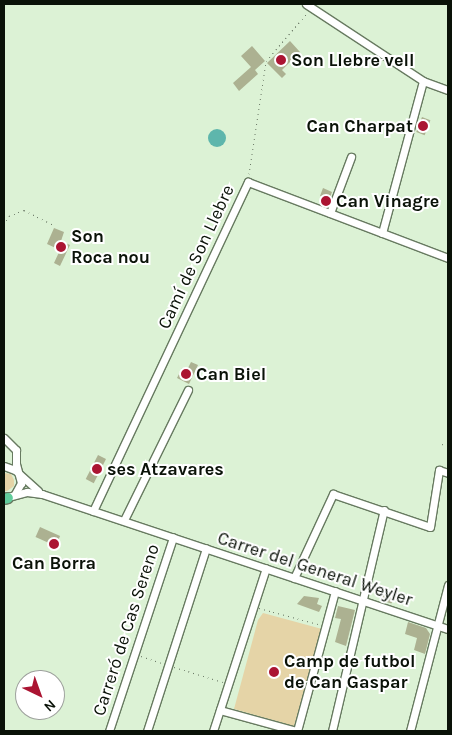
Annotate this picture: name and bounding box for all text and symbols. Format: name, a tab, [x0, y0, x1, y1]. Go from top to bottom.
place label: Son Llebre vell	[291, 49, 414, 71]
marker: Son Llebre vell	[275, 54, 287, 66]
place label: Can Charpat	[306, 115, 413, 137]
marker: Can Charpat	[417, 120, 429, 132]
street label: Camí de Son Llebre	[153, 181, 239, 333]
place label: Can Vinagre	[336, 190, 439, 212]
marker: Can Vinagre	[320, 195, 332, 207]
place label: Son Roca nou	[71, 226, 150, 268]
marker: Son Roca nou	[55, 241, 67, 253]
place label: Can Biel	[196, 363, 266, 385]
marker: Can Biel	[180, 368, 192, 380]
place label: ses Atzavares	[107, 458, 224, 480]
marker: ses Atzavares	[91, 463, 103, 475]
street label: Carrer del General Weyler	[215, 527, 415, 611]
marker: Can Borra	[48, 538, 60, 550]
street label: Carreró de Cas Sereno	[88, 541, 164, 719]
place label: Can Borra	[12, 552, 96, 574]
place label: Camp de futbol de Can Gaspar	[284, 651, 415, 694]
marker: Camp de futbol de Can Gaspar	[268, 666, 280, 678]
north arrow	[15, 670, 65, 720]
text: N	[40, 696, 59, 715]

